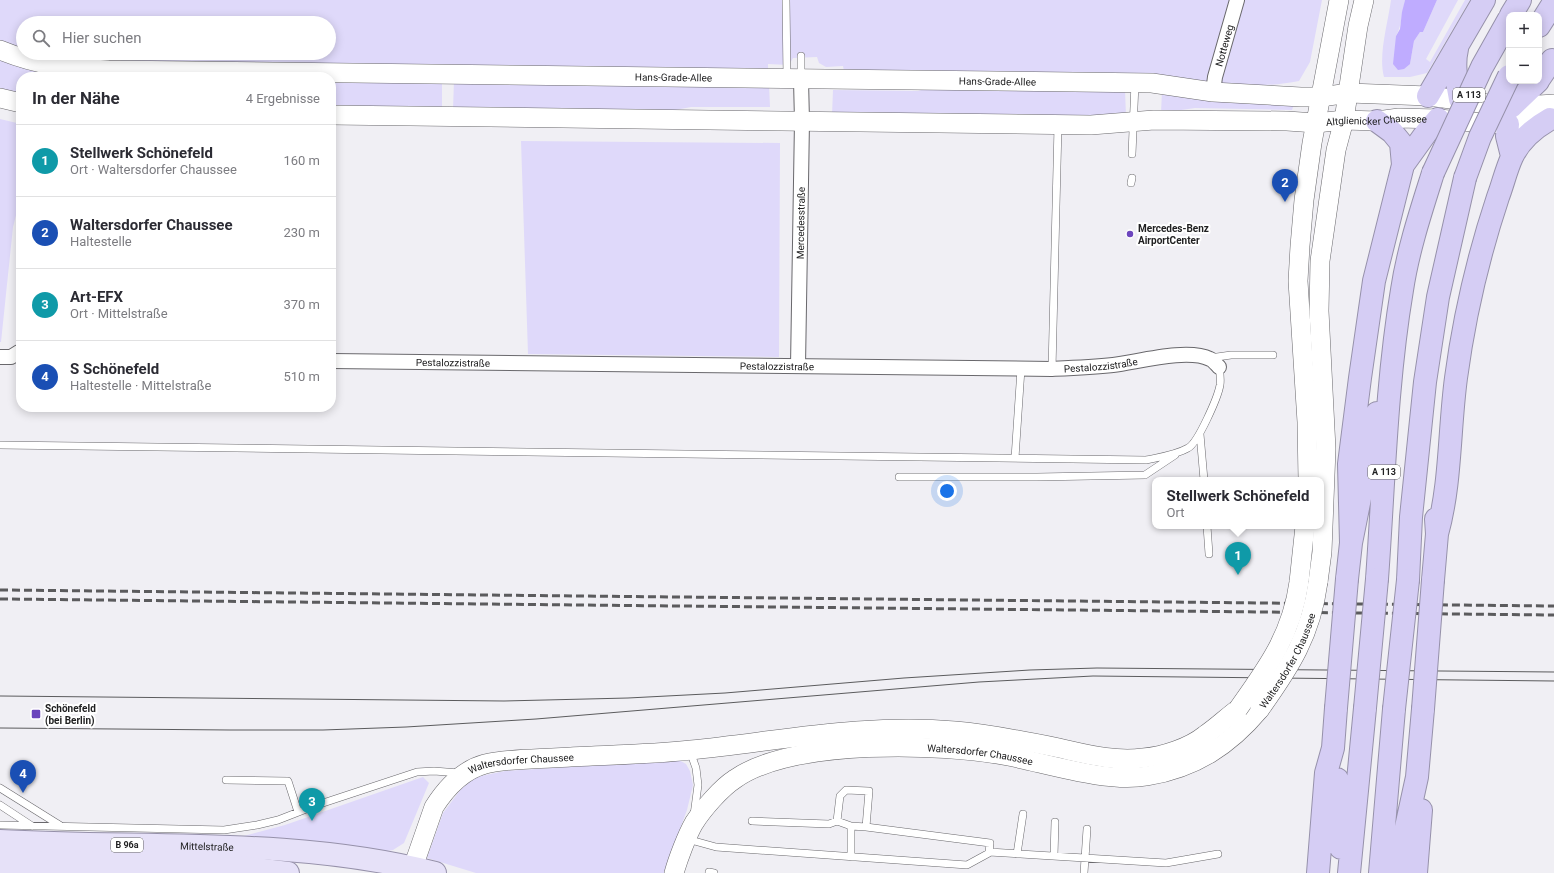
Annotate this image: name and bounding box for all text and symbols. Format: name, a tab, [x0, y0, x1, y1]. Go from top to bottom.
map controls	[1506, 12, 1542, 84]
button: +	[1506, 12, 1542, 48]
search box	[16, 16, 336, 60]
street label: Notteweg	[1213, 23, 1236, 68]
icon: search	[30, 27, 52, 49]
text: Hier suchen	[62, 29, 141, 47]
button: −	[1506, 48, 1542, 84]
street label: Hans-Grade-Allee	[635, 72, 712, 84]
street label: Hans-Grade-Allee	[959, 76, 1036, 88]
text: In der Nähe	[32, 88, 120, 108]
road number: A 113	[1453, 88, 1485, 102]
text: 4 Ergebnisse	[246, 91, 320, 106]
street label: Altglienicker Chaussee	[1325, 113, 1427, 128]
text: Stellwerk Schönefeld	[70, 144, 213, 162]
text: 1	[41, 153, 49, 168]
text: 160 m	[283, 153, 320, 168]
text: Ort · Waltersdorfer Chaussee	[70, 162, 237, 177]
pin: 2	[1272, 169, 1298, 202]
street label: Mercedesstraße	[795, 187, 807, 259]
text: Waltersdorfer Chaussee	[70, 216, 233, 234]
place label: Mercedes-Benz AirportCenter	[1138, 223, 1209, 246]
text: 2	[41, 225, 49, 240]
text: 230 m	[283, 225, 320, 240]
marker: Mercedes-Benz AirportCenter	[1125, 229, 1135, 239]
text: Haltestelle	[70, 234, 132, 249]
text: Art-EFX	[70, 288, 123, 306]
text: 3	[41, 297, 49, 312]
text: 370 m	[283, 297, 320, 312]
text: Ort · Mittelstraße	[70, 306, 168, 321]
street label: Pestalozzistraße	[1063, 356, 1139, 374]
street label: Pestalozzistraße	[416, 357, 490, 369]
text: S Schönefeld	[70, 360, 159, 378]
street label: Pestalozzistraße	[740, 361, 814, 372]
text: 4	[41, 369, 49, 384]
text: 510 m	[283, 369, 320, 384]
text: Haltestelle · Mittelstraße	[70, 378, 211, 393]
road number: A 113	[1368, 465, 1400, 479]
popup	[1152, 477, 1324, 529]
your location	[937, 481, 957, 501]
text: Stellwerk Schönefeld	[1167, 487, 1309, 505]
text: Ort	[1167, 505, 1185, 520]
pin: 1	[1225, 542, 1251, 575]
street label: Waltersdorfer Chaussee	[1257, 612, 1317, 710]
place label: Schönefeld (bei Berlin)	[45, 703, 96, 727]
marker: Schönefeld (bei Berlin)	[30, 708, 42, 720]
street label: Waltersdorfer Chaussee	[927, 743, 1034, 767]
street label: Waltersdorfer Chaussee	[466, 752, 574, 776]
pin: 4	[10, 760, 36, 793]
pin: 3	[299, 788, 325, 821]
road number: B 96a	[111, 838, 143, 852]
street label: Mittelstraße	[180, 840, 234, 853]

